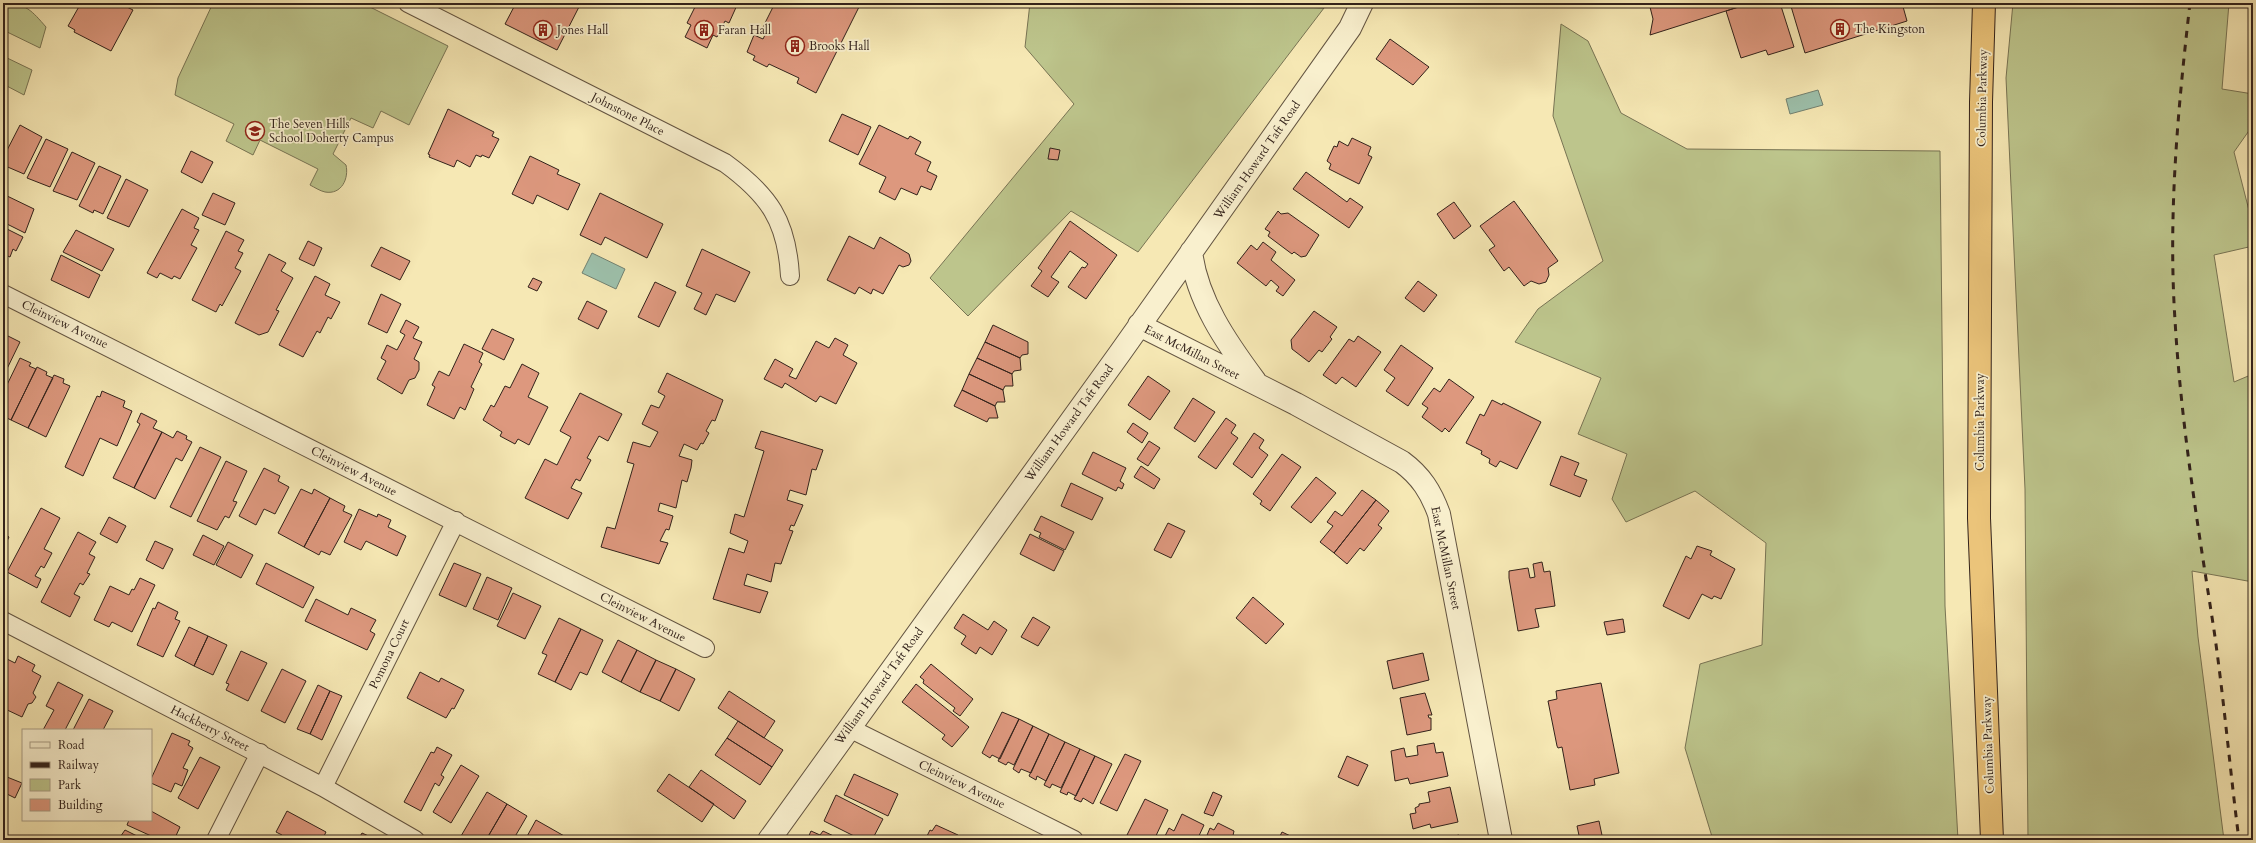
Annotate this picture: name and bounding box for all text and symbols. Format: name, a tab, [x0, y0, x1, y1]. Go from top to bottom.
building icon: The Kingston	[1829, 18, 1851, 40]
building icon: Jones Hall	[532, 19, 554, 41]
building icon: Faran Hall	[693, 19, 715, 41]
place label: The Kingston	[1854, 21, 1925, 37]
place label: Jones Hall	[555, 22, 608, 38]
place label: Faran Hall	[718, 22, 771, 38]
building icon: Brooks Hall	[784, 35, 806, 57]
place label: Brooks Hall	[809, 38, 870, 54]
street label: Columbia Parkway	[1973, 48, 1991, 147]
street label: Johnstone Place	[587, 88, 667, 139]
street label: William Howard Taft Road	[1209, 97, 1304, 223]
place label: The Seven Hills School Doherty Campus	[269, 116, 394, 146]
school or university icon: The Seven Hills School Doherty Campus	[244, 120, 266, 142]
street label: Cleinview Avenue	[19, 296, 111, 352]
street label: East McMillan Street	[1141, 321, 1243, 383]
street label: William Howard Taft Road	[1020, 361, 1117, 486]
street label: Columbia Parkway	[1972, 372, 1988, 471]
street label: Cleinview Avenue	[308, 442, 400, 500]
street label: East McMillan Street	[1427, 505, 1465, 611]
street label: Cleinview Avenue	[597, 588, 689, 646]
street label: Pomona Court	[365, 616, 413, 692]
street label: William Howard Taft Road	[830, 624, 927, 749]
street label: Columbia Parkway	[1978, 695, 1998, 794]
street label: Hackberry Street	[168, 701, 252, 755]
legend	[22, 729, 152, 821]
text: Road	[58, 737, 85, 753]
street label: Cleinview Avenue	[916, 756, 1008, 812]
text: Railway	[58, 757, 100, 773]
text: Park	[58, 777, 82, 793]
text: Building	[58, 797, 103, 813]

